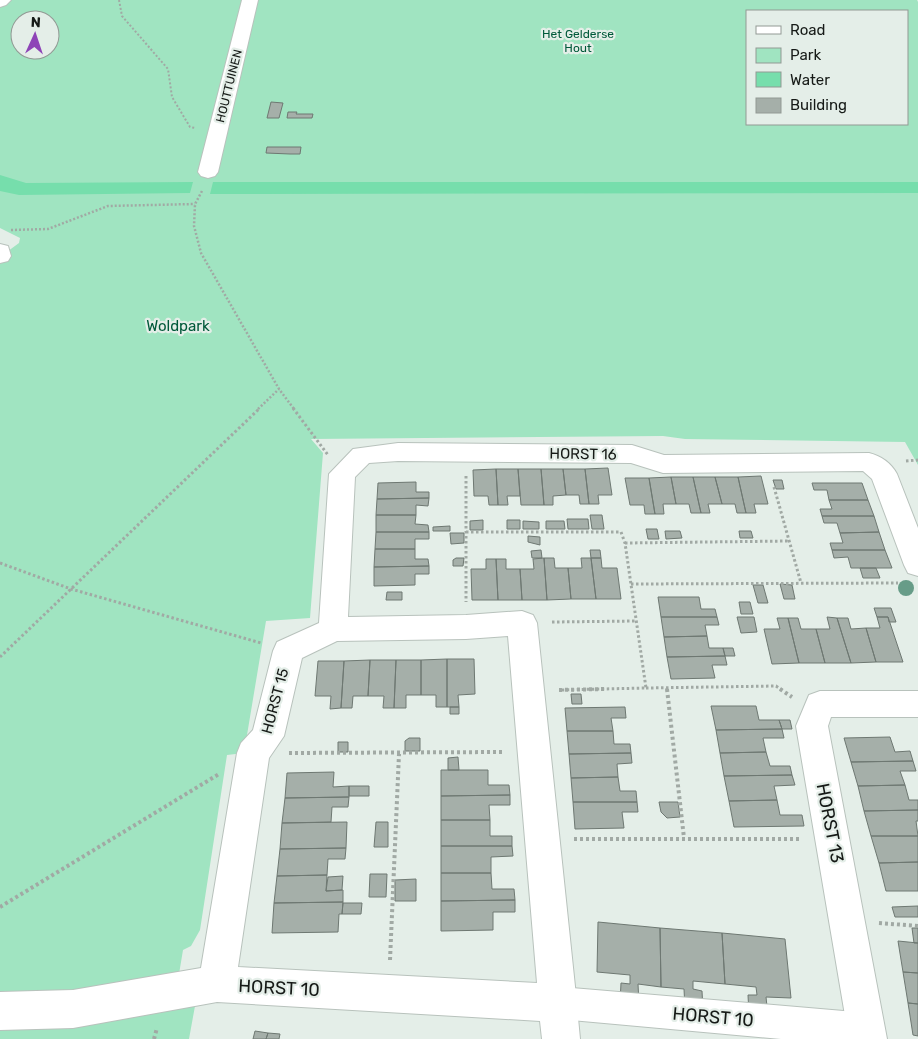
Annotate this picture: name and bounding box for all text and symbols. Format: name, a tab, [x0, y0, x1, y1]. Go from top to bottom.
north arrow	[10, 10, 60, 60]
legend	[746, 10, 908, 125]
text: N	[30, 14, 41, 31]
text: Road	[790, 21, 826, 39]
park label: Het Gelderse Hout	[542, 27, 614, 55]
text: Park	[790, 46, 821, 64]
street label: HOUTTUINEN	[213, 48, 245, 124]
text: Water	[790, 71, 830, 89]
text: Building	[790, 96, 847, 114]
park label: Woldpark	[146, 317, 210, 335]
street label: HORST 16	[549, 444, 617, 464]
street label: HORST 15	[258, 666, 292, 736]
street label: HORST 13	[811, 781, 849, 865]
street label: HORST 10	[238, 975, 320, 1001]
street label: HORST 10	[671, 1002, 755, 1032]

